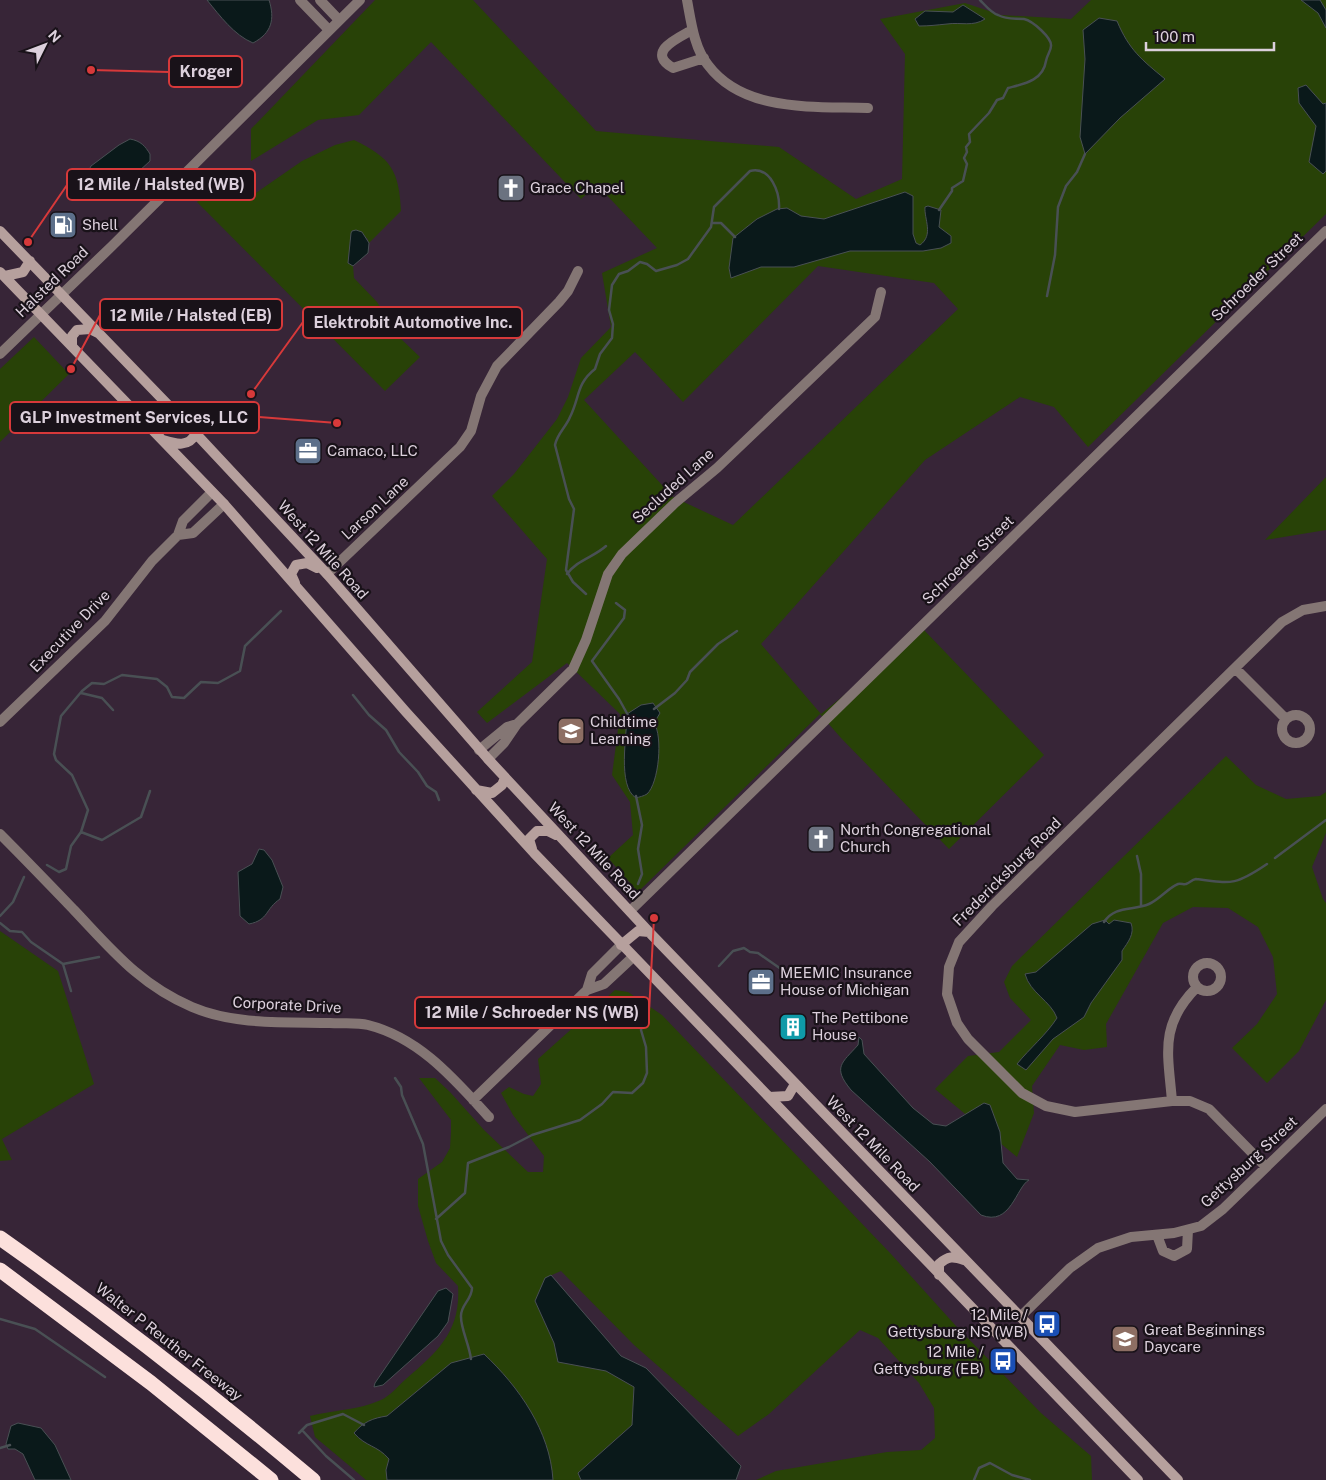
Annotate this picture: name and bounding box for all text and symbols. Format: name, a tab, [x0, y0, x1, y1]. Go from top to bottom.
north arrow	[20, 20, 70, 70]
scale bar	[1146, 20, 1274, 52]
text: N	[45, 27, 64, 46]
text: 100 m	[1154, 28, 1195, 45]
callout: Kroger	[169, 56, 242, 87]
text: Kroger	[180, 62, 233, 81]
callout: 12 Mile / Halsted (WB)	[67, 169, 255, 200]
church icon: Grace Chapel	[496, 173, 526, 203]
text: 12 Mile / Halsted (WB)	[77, 175, 245, 194]
place label: Grace Chapel	[530, 179, 624, 196]
fuel station icon: Shell	[48, 210, 78, 240]
place label: Shell	[82, 216, 118, 233]
street label: Schroeder Street	[1207, 229, 1306, 325]
street label: Halsted Road	[12, 243, 91, 320]
callout: 12 Mile / Halsted (EB)	[100, 299, 282, 330]
text: 12 Mile / Halsted (EB)	[110, 306, 272, 325]
callout: Elektrobit Automotive Inc.	[303, 307, 522, 338]
text: Elektrobit Automotive Inc.	[313, 313, 513, 332]
callout: GLP Investment Services, LLC	[10, 402, 259, 433]
text: GLP Investment Services, LLC	[20, 408, 248, 427]
office icon: Camaco, LLC	[293, 436, 323, 466]
place label: Camaco, LLC	[327, 442, 418, 459]
street label: Secluded Lane	[629, 445, 717, 527]
street label: Larson Lane	[338, 473, 411, 543]
street label: West 12 Mile Road	[275, 497, 372, 602]
street label: Schroeder Street	[918, 512, 1017, 608]
street label: Executive Drive	[26, 586, 113, 675]
place label: Childtime Learning	[590, 713, 657, 747]
school or university icon: Childtime Learning	[556, 716, 586, 746]
street label: West 12 Mile Road	[545, 799, 644, 903]
street label: Fredericksburg Road	[949, 814, 1064, 929]
place label: North Congregational Church	[840, 821, 991, 855]
church icon: North Congregational Church	[806, 824, 836, 854]
place label: MEEMIC Insurance House of Michigan	[780, 964, 912, 998]
office icon: MEEMIC Insurance House of Michigan	[746, 967, 776, 997]
street label: Corporate Drive	[232, 993, 342, 1016]
callout: 12 Mile / Schroeder NS (WB)	[415, 997, 649, 1028]
text: 12 Mile / Schroeder NS (WB)	[425, 1003, 639, 1022]
place label: The Pettibone House	[812, 1009, 908, 1043]
building icon: The Pettibone House	[778, 1012, 808, 1042]
street label: West 12 Mile Road	[823, 1092, 923, 1195]
street label: Gettysburg Street	[1197, 1112, 1301, 1211]
street label: Walter P Reuther Freeway	[93, 1279, 246, 1404]
place label: 12 Mile / Gettysburg NS (WB)	[888, 1306, 1029, 1340]
bus stop icon: 12 Mile / Gettysburg NS (WB)	[1032, 1309, 1062, 1339]
place label: Great Beginnings Daycare	[1144, 1321, 1265, 1355]
school or university icon: Great Beginnings Daycare	[1110, 1324, 1140, 1354]
place label: 12 Mile / Gettysburg (EB)	[874, 1343, 985, 1377]
bus stop icon: 12 Mile / Gettysburg (EB)	[988, 1346, 1018, 1376]

